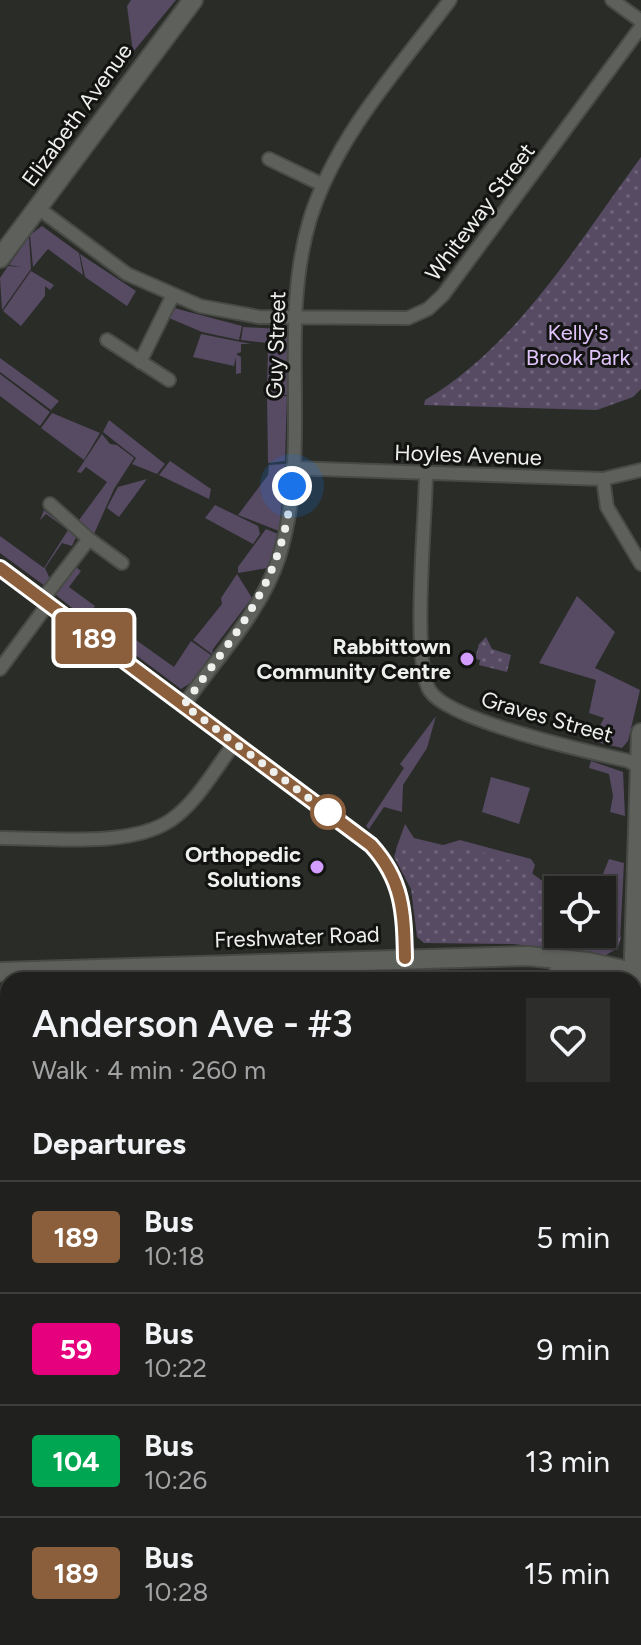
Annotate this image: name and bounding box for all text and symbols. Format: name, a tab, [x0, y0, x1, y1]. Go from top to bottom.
street label: Elizabeth Avenue	[16, 38, 138, 192]
street label: Whiteway Street	[420, 138, 540, 286]
street label: Guy Street	[261, 291, 291, 399]
park label: Kelly's Brook Park	[526, 319, 630, 371]
street label: Hoyles Avenue	[394, 439, 542, 471]
your location	[272, 466, 312, 506]
line badge: 189	[48, 612, 140, 664]
text: 189	[71, 621, 117, 655]
place label: Rabbittown Community Centre	[256, 633, 451, 685]
marker: Rabbittown Community Centre	[458, 650, 476, 668]
street label: Graves Street	[478, 685, 616, 749]
unlabelled marker	[311, 795, 345, 829]
place label: Orthopedic Solutions	[185, 841, 301, 893]
marker: Orthopedic Solutions	[308, 858, 326, 876]
map controls	[544, 876, 616, 948]
button: locate	[544, 876, 616, 948]
street label: Freshwater Road	[214, 921, 380, 953]
button: heart	[526, 998, 610, 1082]
text: Anderson Ave - #3	[32, 1001, 353, 1047]
text: Walk · 4 min · 260 m	[32, 1054, 266, 1086]
text: Departures	[32, 1125, 186, 1162]
text: Bus	[144, 1203, 193, 1240]
text: 5 min	[536, 1219, 610, 1256]
text: 189	[53, 1220, 99, 1254]
text: 10:18	[144, 1240, 205, 1272]
text: Bus	[144, 1315, 193, 1352]
text: 9 min	[536, 1331, 610, 1368]
text: 59	[60, 1332, 92, 1366]
text: 10:22	[144, 1352, 207, 1384]
text: Bus	[144, 1427, 193, 1464]
text: 13 min	[525, 1443, 610, 1480]
text: 104	[52, 1444, 100, 1478]
text: 10:26	[144, 1464, 207, 1496]
text: Bus	[144, 1539, 193, 1576]
text: 15 min	[524, 1555, 610, 1592]
text: 189	[53, 1556, 99, 1590]
text: 10:28	[144, 1576, 208, 1608]

